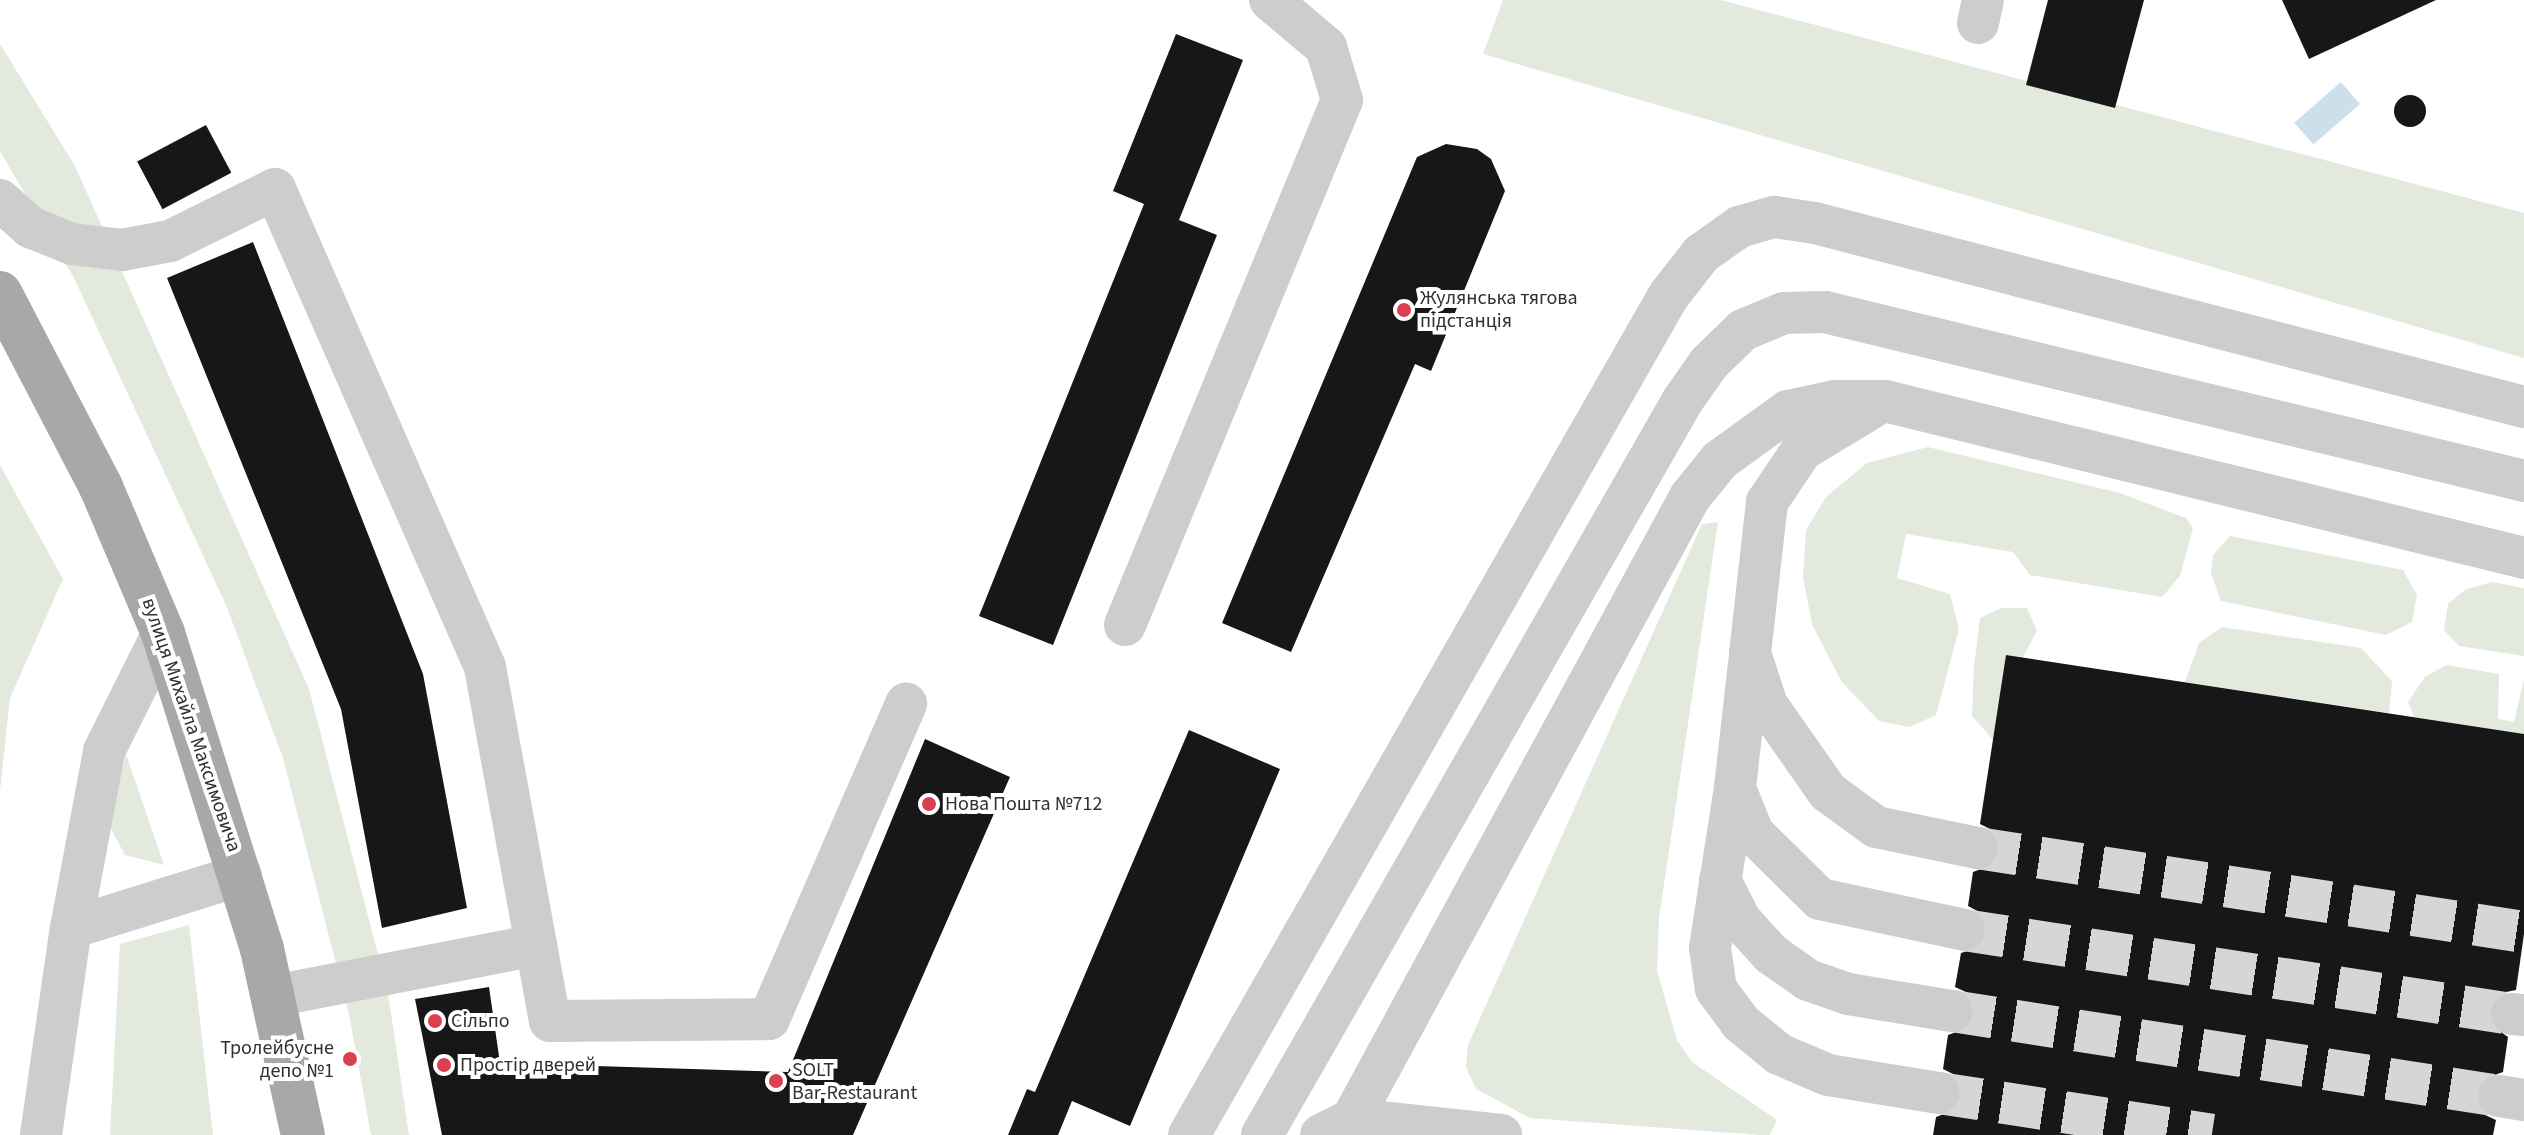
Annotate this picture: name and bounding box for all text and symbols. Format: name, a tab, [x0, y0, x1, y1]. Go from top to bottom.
place label: Жулянська тягова підстанція	[1420, 286, 1578, 333]
marker: Жулянська тягова підстанція	[1395, 301, 1413, 319]
street label: вулиця Михайла Максимовича	[136, 595, 246, 855]
place label: Нова Пошта №712	[945, 792, 1102, 816]
marker: Нова Пошта №712	[920, 795, 938, 813]
place label: Сільпо	[451, 1009, 510, 1033]
marker: Сільпо	[426, 1012, 444, 1030]
place label: Тролейбусне депо №1	[220, 1036, 334, 1083]
marker: Тролейбусне депо №1	[341, 1050, 359, 1068]
place label: Простір дверей	[460, 1053, 596, 1077]
marker: Простір дверей	[435, 1056, 453, 1074]
place label: SOLT Bar-Restaurant	[792, 1058, 917, 1105]
marker: SOLT Bar-Restaurant	[767, 1072, 785, 1090]

